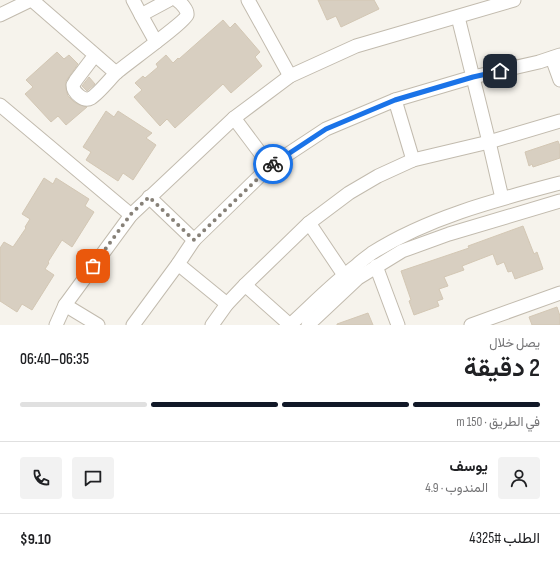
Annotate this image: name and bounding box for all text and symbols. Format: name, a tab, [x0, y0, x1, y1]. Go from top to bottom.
pin	[483, 54, 517, 88]
icon: home	[489, 60, 511, 82]
courier	[253, 144, 293, 184]
icon: bike	[262, 153, 284, 175]
pin	[76, 249, 110, 283]
icon: bag	[82, 255, 104, 277]
text: يصل خلال	[489, 335, 540, 351]
text: 06:35–06:40	[20, 350, 89, 369]
text: 2 دقيقة	[464, 353, 540, 384]
text: في الطريق · 150 m	[456, 414, 540, 430]
button: phone	[20, 457, 62, 499]
button: chat	[72, 457, 114, 499]
text: يوسف	[450, 457, 488, 476]
button: person	[498, 457, 540, 499]
text: المندوب · 4.9	[425, 480, 488, 496]
text: الطلب #4325	[469, 529, 540, 548]
text: $9.10	[20, 530, 51, 549]

